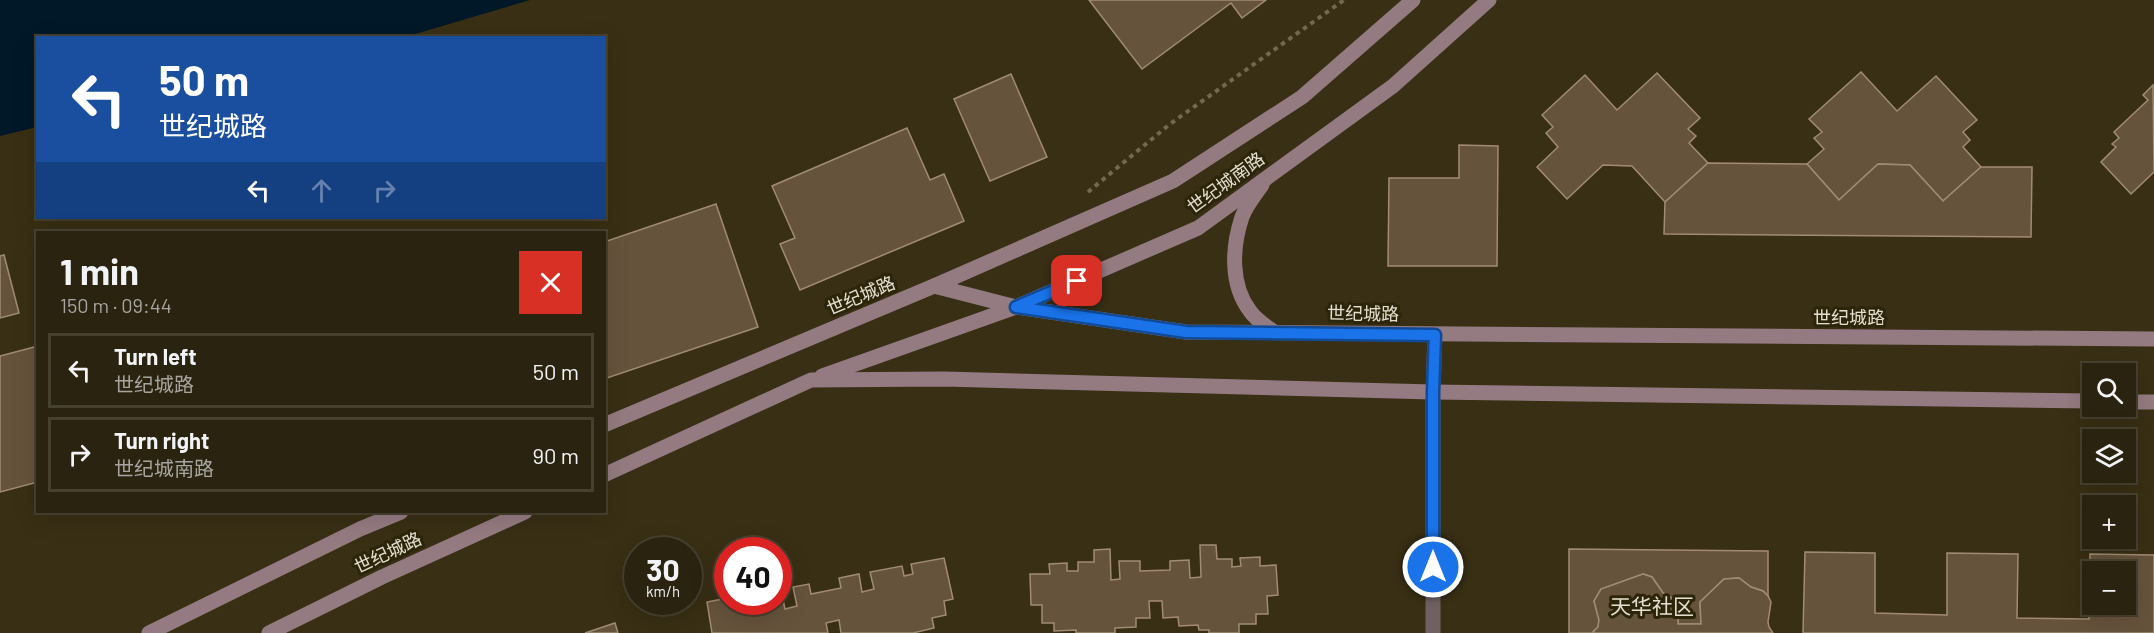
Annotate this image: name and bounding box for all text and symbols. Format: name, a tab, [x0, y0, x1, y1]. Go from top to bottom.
text: 50 m	[159, 54, 249, 104]
icon: left	[60, 60, 138, 138]
text: 世纪城路	[159, 109, 267, 141]
street label: 世纪城南路	[1183, 147, 1268, 218]
icon: left	[242, 174, 275, 207]
icon: ahead	[305, 174, 338, 207]
icon: right	[368, 174, 401, 207]
text: 1 min	[60, 249, 139, 292]
button: close	[519, 251, 582, 314]
pin	[1051, 255, 1102, 306]
icon: arrive	[1060, 264, 1093, 297]
street label: 世纪城路	[823, 271, 898, 319]
text: 150 m · 09:44	[60, 293, 172, 317]
street label: 世纪城路	[1327, 301, 1399, 325]
street label: 世纪城路	[1813, 306, 1885, 328]
text: Turn left	[114, 343, 197, 369]
icon: left	[63, 354, 96, 387]
text: 50 m	[533, 358, 579, 384]
map controls	[2082, 363, 2136, 615]
button: search	[2082, 363, 2136, 417]
text: 世纪城路	[114, 372, 194, 396]
text: Turn right	[114, 427, 209, 453]
button: layers	[2082, 429, 2136, 483]
icon: right	[63, 438, 96, 471]
text: 90 m	[533, 442, 579, 468]
text: 世纪城南路	[114, 456, 214, 480]
button: +	[2082, 495, 2136, 549]
street label: 世纪城路	[350, 527, 425, 577]
position arrow	[1401, 535, 1465, 599]
speed limit sign: 40	[714, 537, 792, 615]
text: 30	[646, 551, 680, 587]
button: −	[2082, 561, 2136, 615]
text: km/h	[646, 582, 680, 600]
district label: 天华社区	[1610, 593, 1694, 618]

